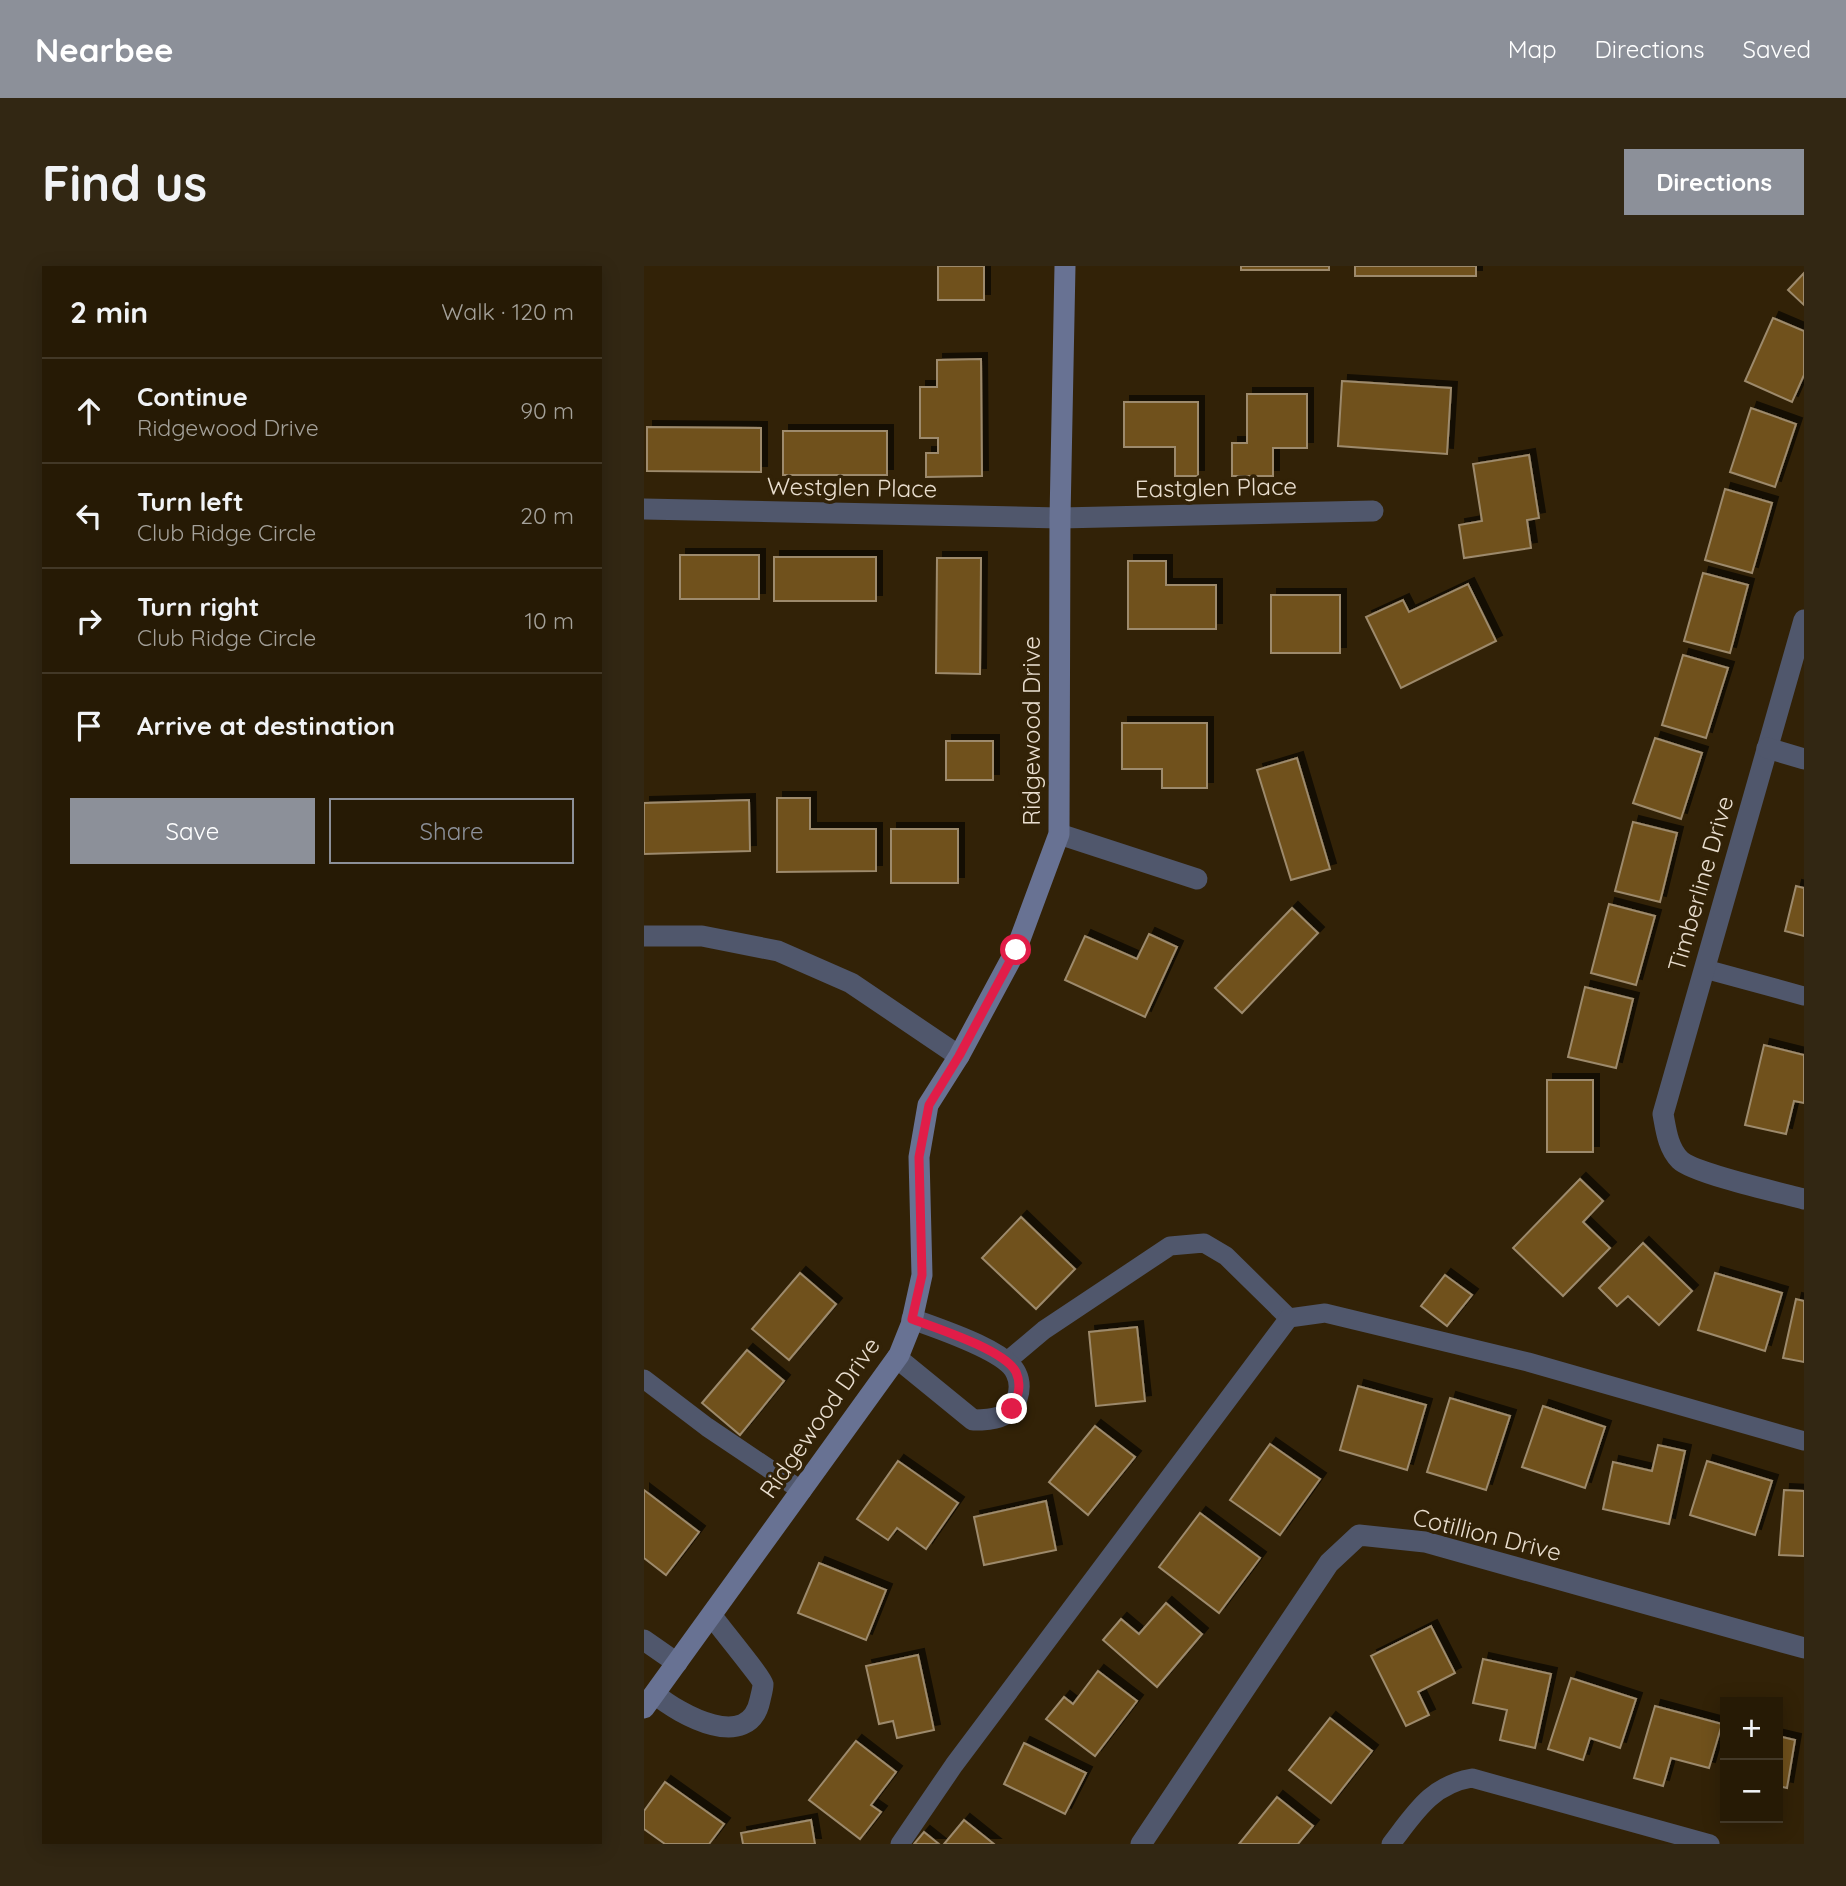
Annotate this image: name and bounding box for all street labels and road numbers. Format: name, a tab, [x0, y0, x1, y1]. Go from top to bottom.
street label: Westglen Place	[767, 471, 937, 503]
street label: Eastglen Place	[1135, 471, 1297, 503]
street label: Ridgewood Drive	[1016, 636, 1046, 826]
street label: Timberline Drive	[1661, 792, 1739, 975]
street label: Ridgewood Drive	[752, 1331, 886, 1504]
street label: Cotillion Drive	[1410, 1501, 1565, 1567]

